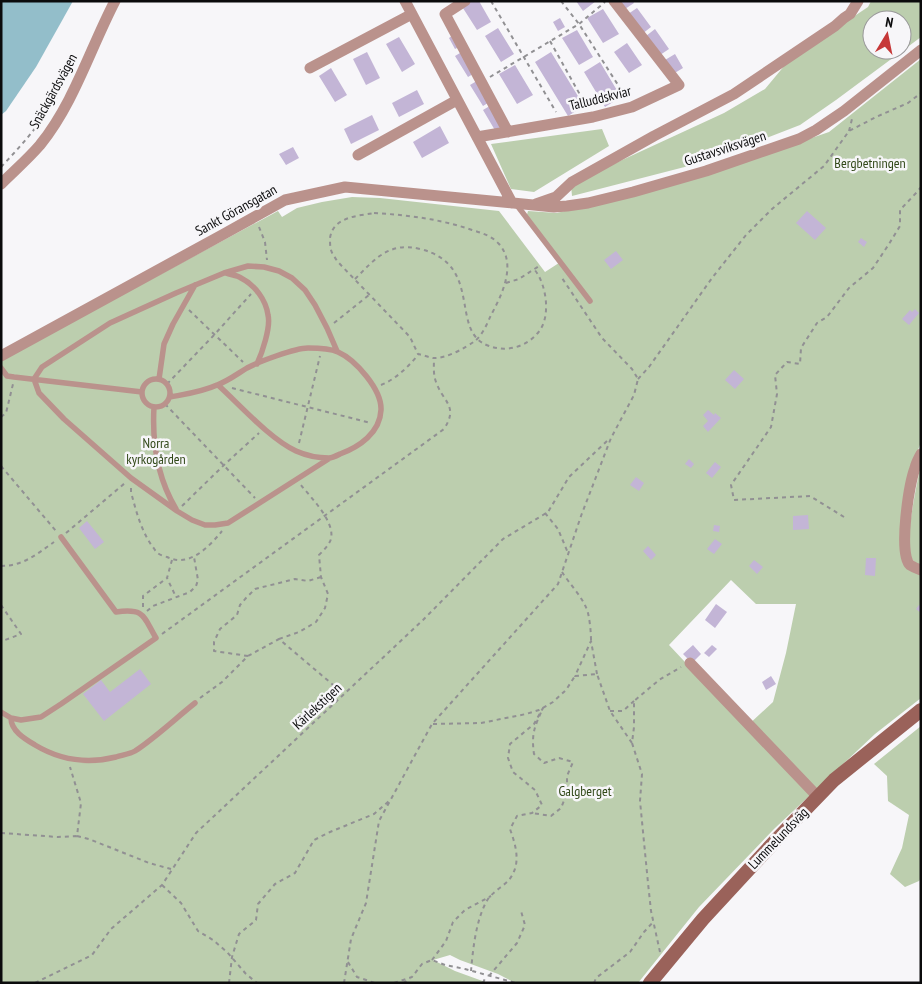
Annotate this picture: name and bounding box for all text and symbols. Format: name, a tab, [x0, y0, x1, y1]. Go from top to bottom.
north arrow	[862, 10, 912, 60]
text: N	[884, 13, 895, 32]
street label: Snäckgärdsvägen	[25, 50, 81, 132]
street label: Talluddskviar	[567, 82, 633, 114]
street label: Gustavsviksvägen	[682, 126, 768, 170]
park label: Bergbetningen	[834, 154, 906, 172]
street label: Sankt Göransgatan	[192, 180, 280, 240]
park label: Norra kyrkogården	[126, 434, 186, 468]
street label: Kärlekstigen	[289, 679, 345, 733]
park label: Galgberget	[558, 782, 612, 800]
street label: Lummelundsväg	[744, 803, 812, 873]

